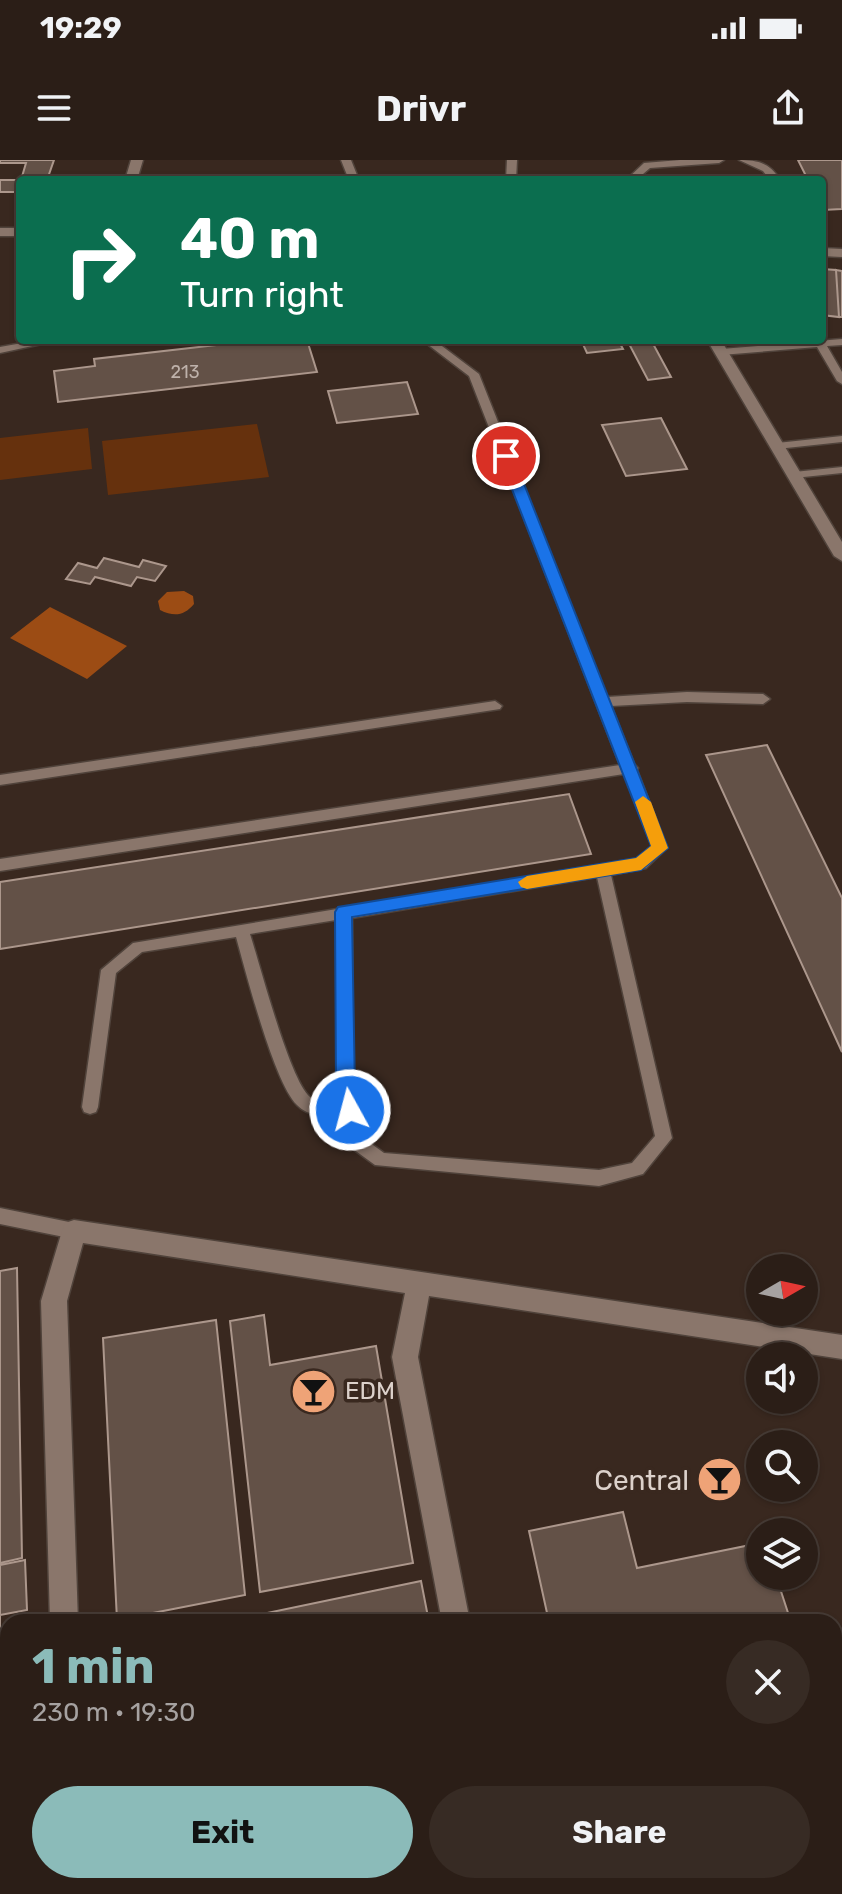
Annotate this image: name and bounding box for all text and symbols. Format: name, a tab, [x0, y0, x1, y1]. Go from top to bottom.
text: 19:29	[40, 10, 122, 46]
icon: menu	[32, 86, 76, 130]
icon: share	[766, 86, 810, 130]
text: Drivr	[376, 87, 466, 130]
text: 40 m	[180, 206, 320, 272]
icon: right	[48, 208, 152, 312]
text: Turn right	[180, 273, 344, 316]
house number: 213	[170, 361, 200, 383]
pin	[472, 422, 540, 490]
icon: arrive	[484, 434, 528, 478]
position arrow	[308, 1068, 392, 1152]
north arrow	[746, 1254, 818, 1326]
map controls	[746, 1254, 818, 1590]
button: sound	[746, 1342, 818, 1414]
bar icon: EDM	[290, 1367, 338, 1415]
place label: EDM	[345, 1377, 395, 1405]
button: search	[746, 1430, 818, 1502]
bar icon: Central	[696, 1456, 744, 1504]
place label: Central	[594, 1464, 689, 1497]
button: layers	[746, 1518, 818, 1590]
text: 1 min	[32, 1638, 155, 1695]
button: close	[726, 1640, 810, 1724]
text: 230 m · 19:30	[32, 1697, 196, 1728]
button: Exit	[32, 1786, 413, 1878]
button: Share	[429, 1786, 810, 1878]

